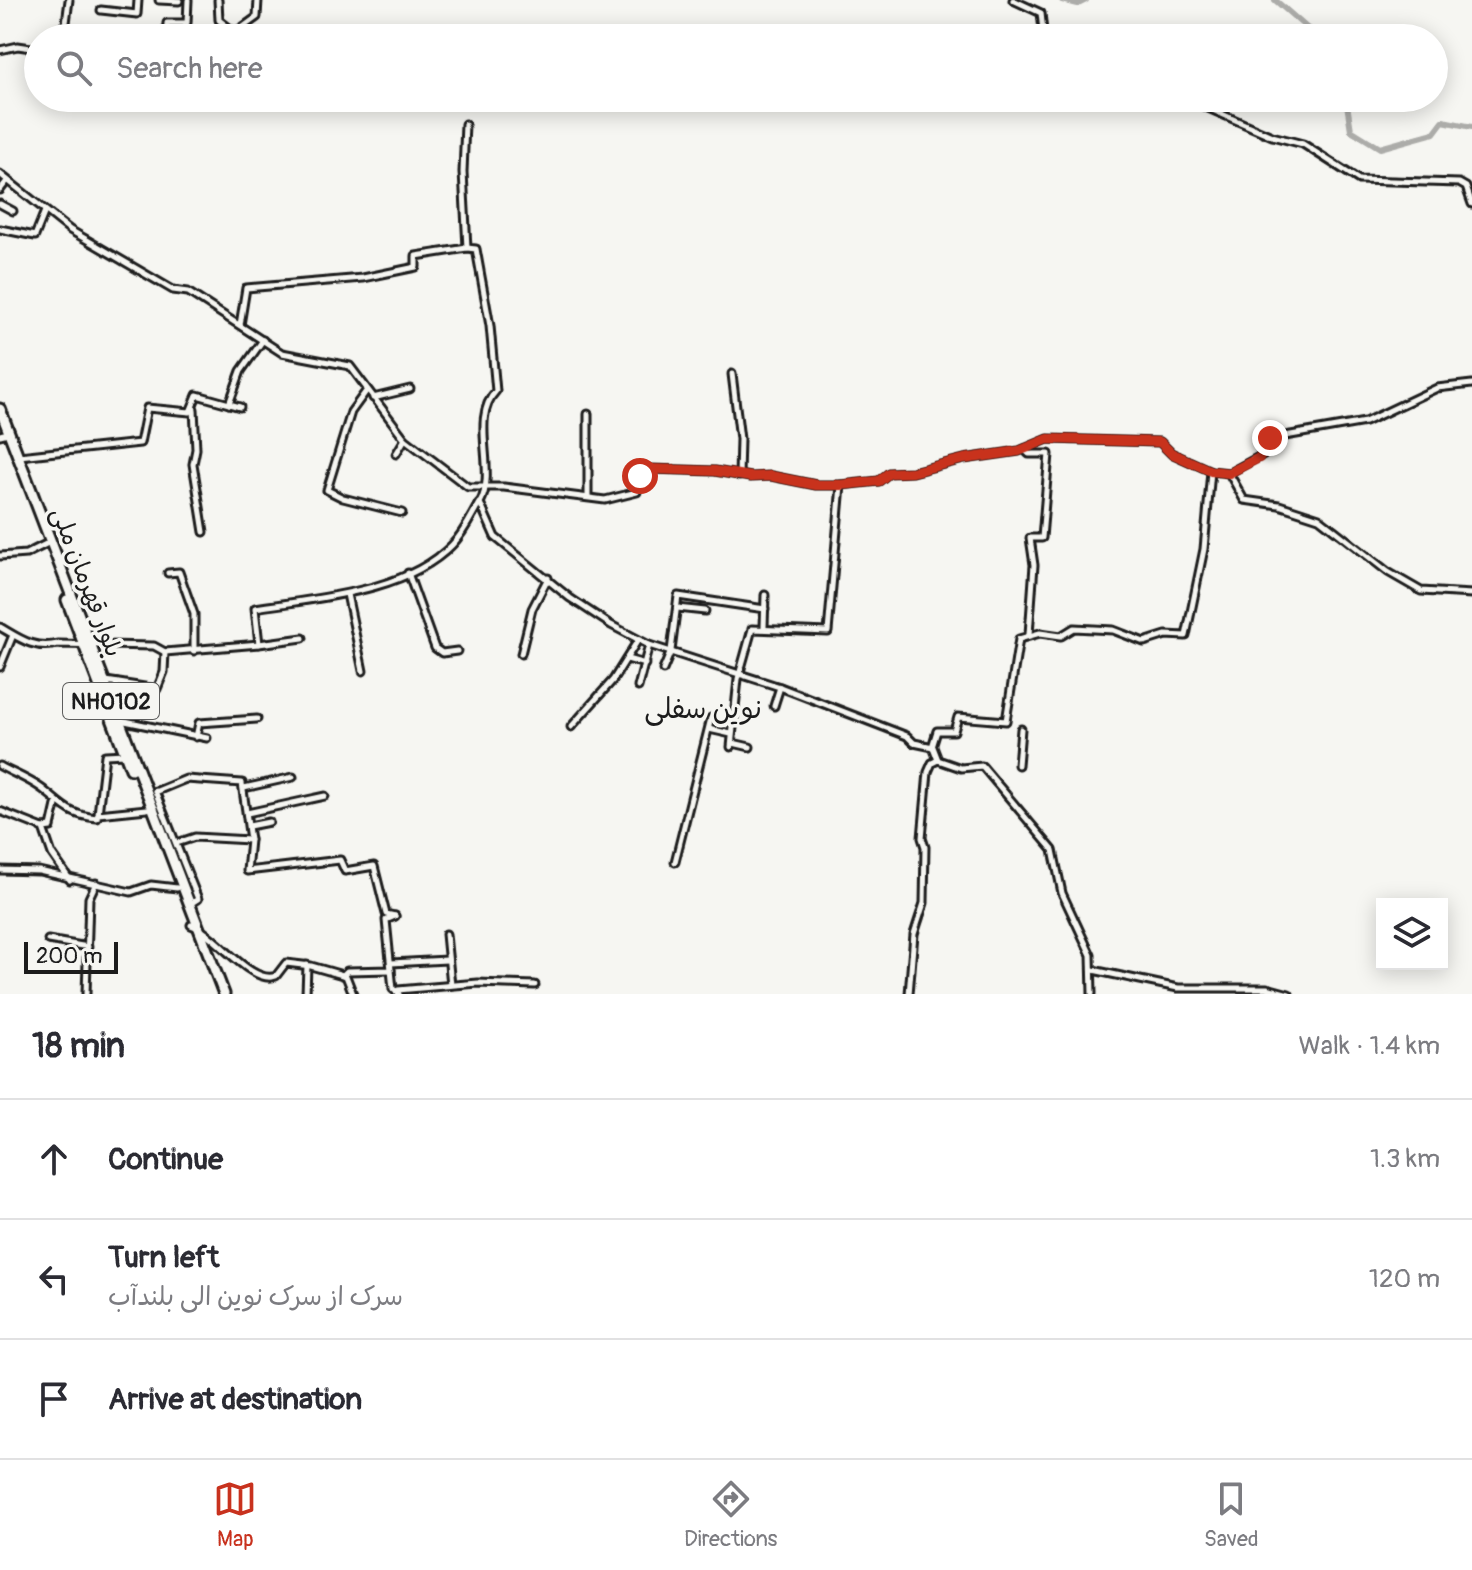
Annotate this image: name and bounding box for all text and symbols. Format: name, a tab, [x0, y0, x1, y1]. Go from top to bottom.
search box	[24, 24, 1448, 112]
icon: search	[52, 46, 96, 90]
text: Search here	[116, 50, 263, 87]
route end	[1252, 420, 1288, 456]
route start	[622, 458, 658, 494]
street label: بلوار قهرمان ملی	[45, 503, 128, 661]
road number: NH0102	[63, 683, 159, 719]
district label: نوین سفلى	[644, 692, 762, 727]
map controls	[1376, 898, 1448, 970]
button: layers	[1376, 898, 1448, 970]
scale bar	[24, 938, 118, 974]
text: 200 m	[36, 942, 103, 970]
text: 18 min	[32, 1025, 125, 1068]
text: Walk · 1.4 km	[1298, 1030, 1440, 1062]
icon: ahead	[32, 1137, 76, 1181]
text: Continue	[108, 1141, 223, 1178]
text: 1.3 km	[1370, 1143, 1440, 1175]
text: Turn left	[108, 1239, 219, 1276]
icon: left	[32, 1257, 76, 1301]
text: 120 m	[1369, 1263, 1440, 1295]
text: سرک از سرک نوین الی بلندآب	[108, 1281, 403, 1313]
icon: arrive	[32, 1377, 76, 1421]
text: Arrive at destination	[108, 1381, 362, 1418]
tab: Map	[213, 1477, 257, 1553]
tab: Directions	[684, 1477, 777, 1553]
tab: Saved	[1204, 1477, 1259, 1553]

